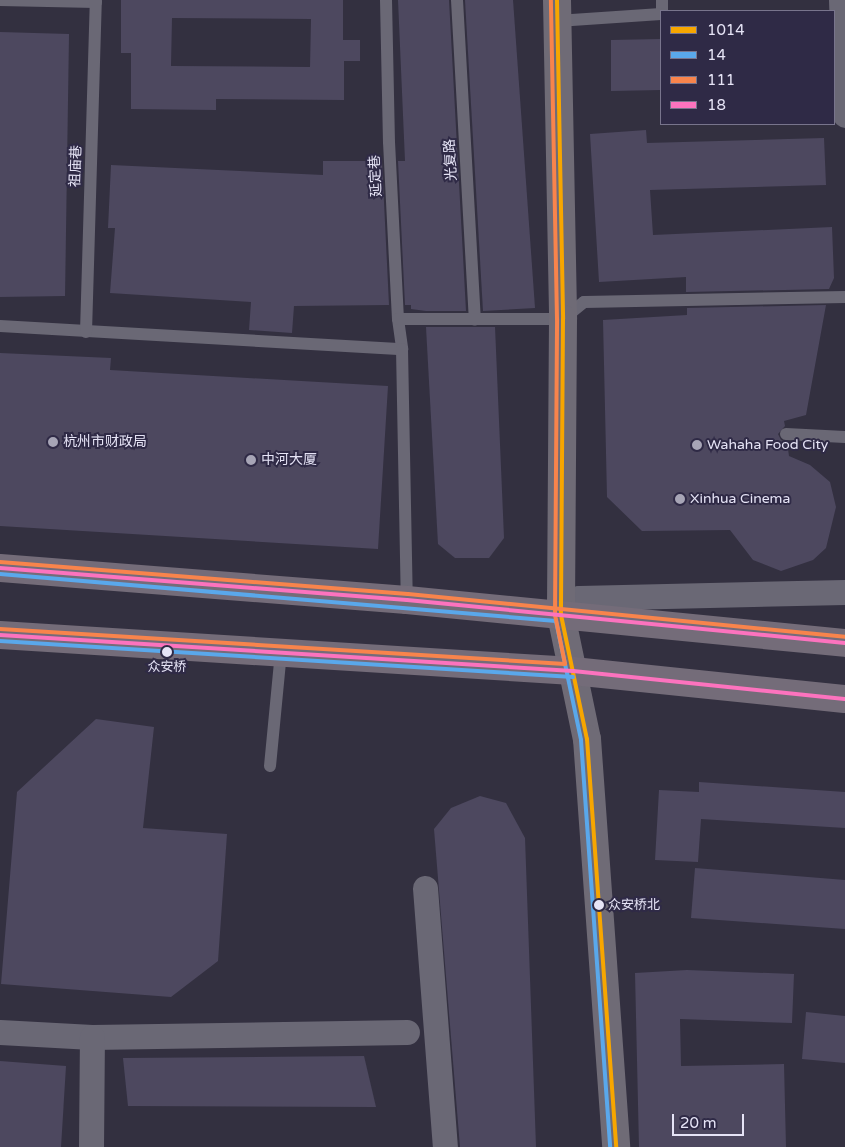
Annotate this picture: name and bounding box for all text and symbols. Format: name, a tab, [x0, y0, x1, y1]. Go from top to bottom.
legend	[660, 10, 835, 125]
text: 1014	[707, 21, 745, 39]
text: 14	[707, 46, 726, 64]
text: 111	[707, 71, 735, 89]
text: 18	[707, 96, 726, 114]
street label: 光复路	[442, 139, 460, 181]
street label: 祖庙巷	[67, 145, 85, 187]
street label: 延定巷	[367, 155, 385, 197]
place label: 杭州市财政局	[63, 434, 147, 450]
marker: 杭州市财政局	[47, 436, 59, 448]
place label: Wahaha Food City	[707, 437, 828, 453]
marker: Wahaha Food City	[691, 439, 703, 451]
place label: 中河大厦	[261, 452, 317, 468]
marker: 中河大厦	[245, 454, 257, 466]
place label: Xinhua Cinema	[690, 491, 790, 507]
marker: Xinhua Cinema	[674, 493, 686, 505]
marker: 众安桥	[162, 647, 172, 657]
place label: 众安桥	[148, 659, 186, 675]
place label: 众安桥北	[608, 897, 660, 913]
marker: 众安桥北	[594, 900, 604, 910]
scale bar	[675, 1104, 748, 1136]
text: 20 m	[680, 1114, 717, 1132]

